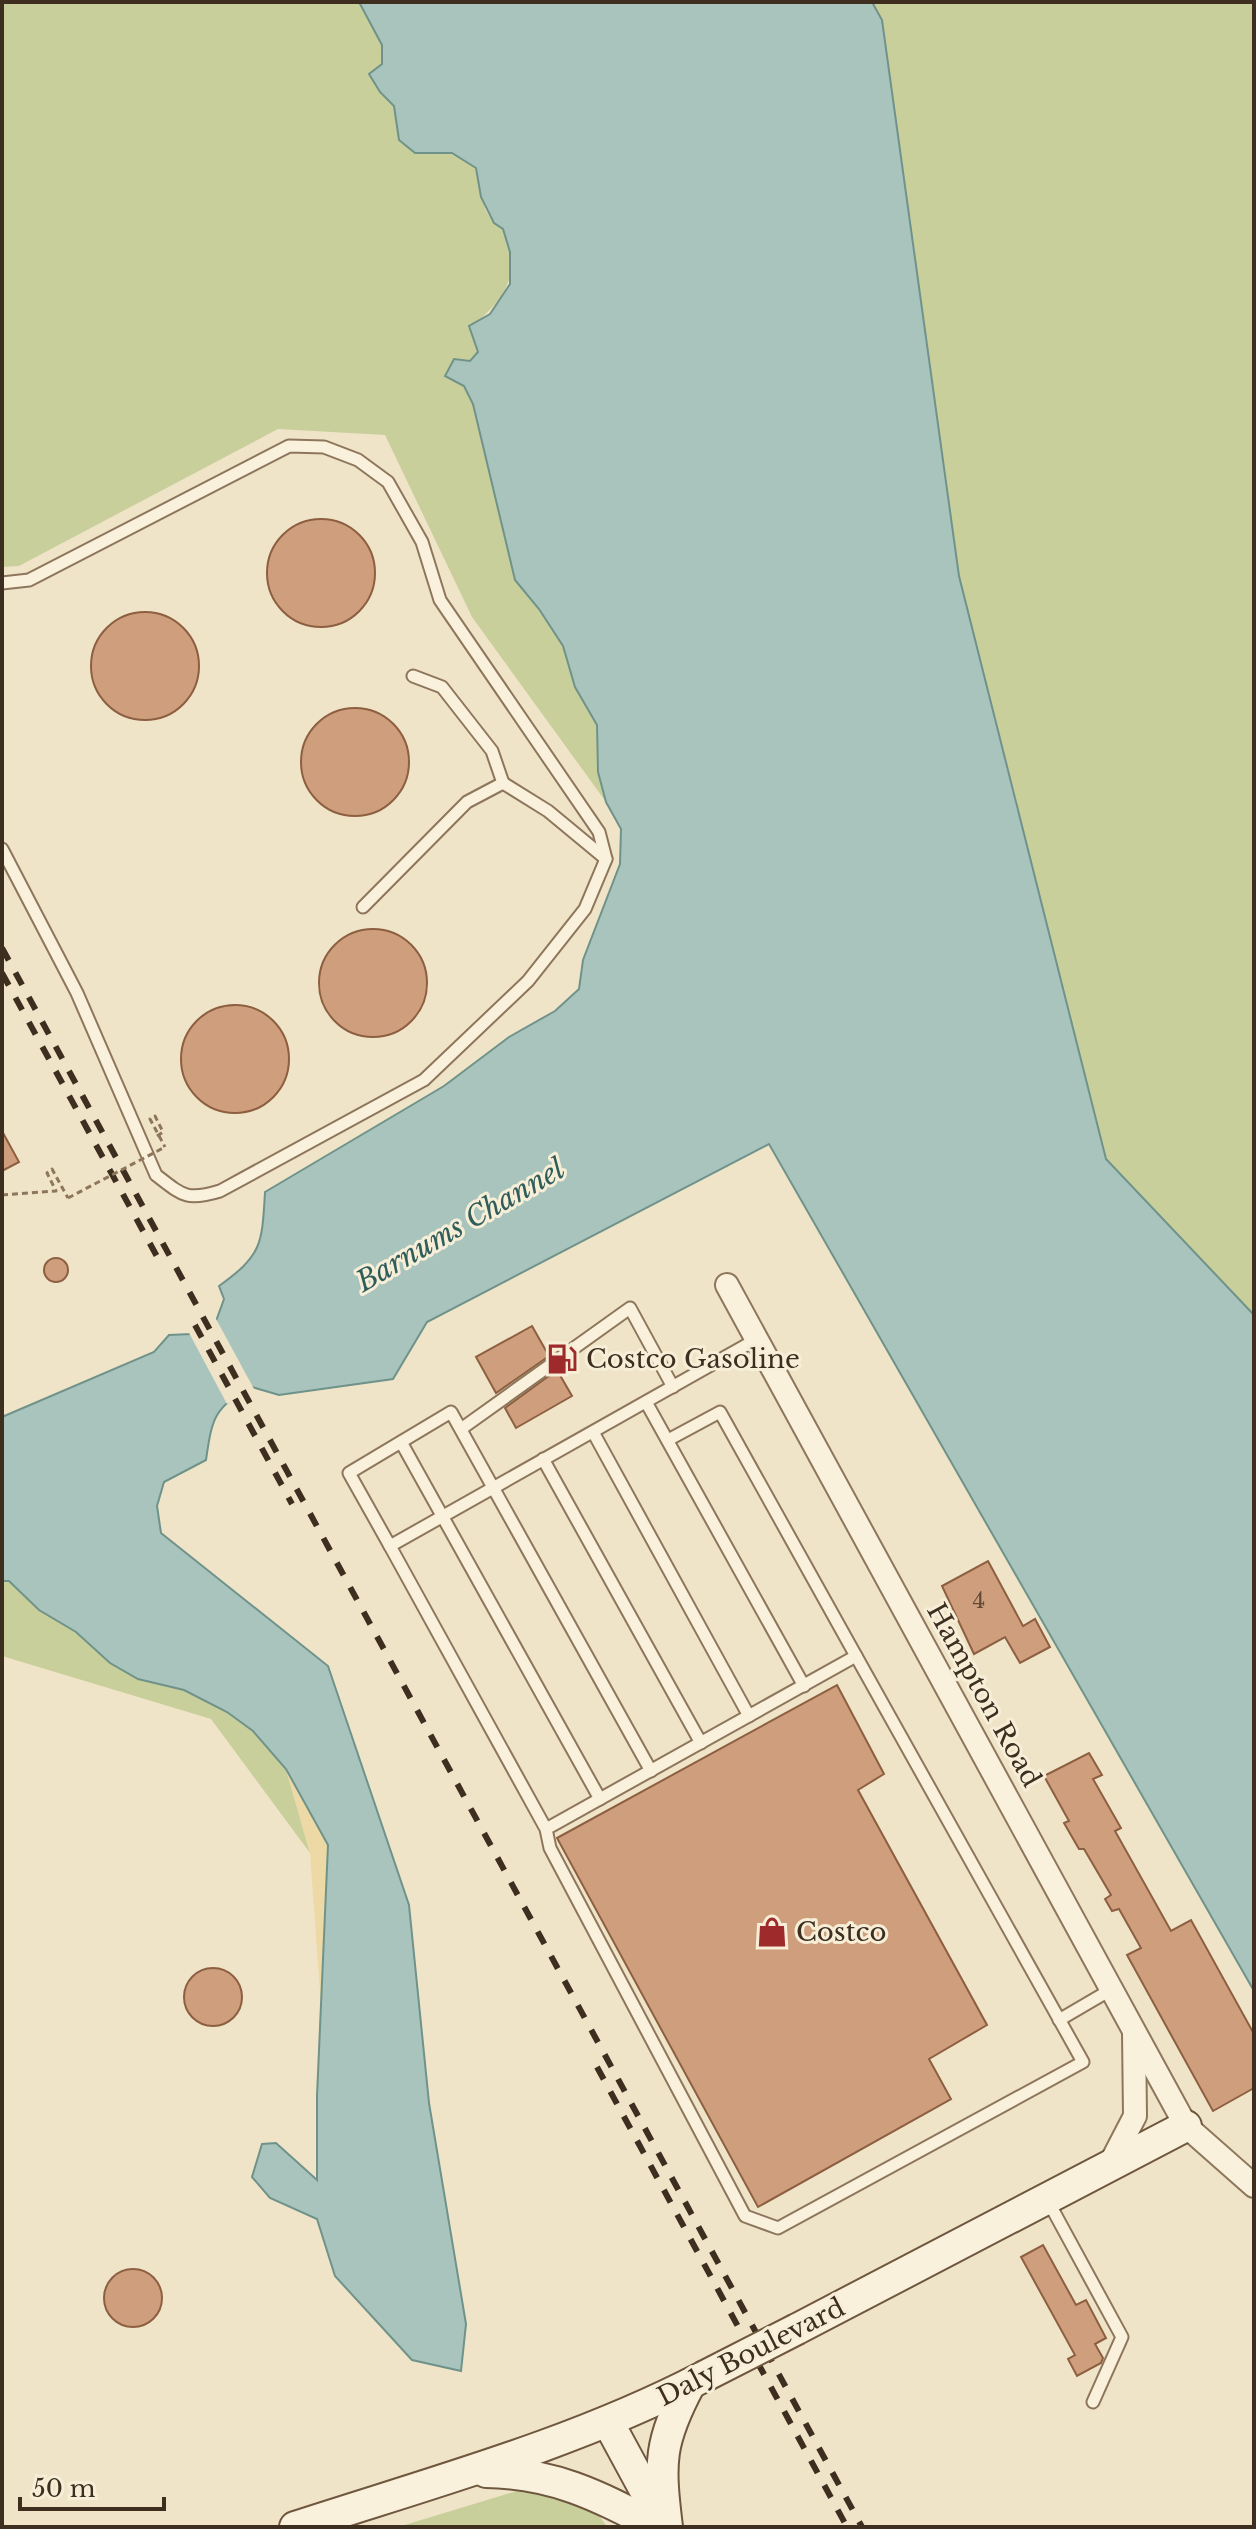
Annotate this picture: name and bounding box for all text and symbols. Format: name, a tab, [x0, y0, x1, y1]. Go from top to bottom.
water label: Barnums Channel	[349, 1151, 571, 1300]
fuel station icon: Costco Gasoline	[545, 1342, 579, 1376]
place label: Costco Gasoline	[586, 1343, 800, 1375]
house number: 4	[973, 1587, 985, 1614]
street label: Hampton Road	[920, 1597, 1048, 1793]
shop icon: Costco	[755, 1915, 789, 1949]
place label: Costco	[796, 1916, 886, 1948]
street label: Daly Boulevard	[652, 2291, 850, 2413]
scale bar	[20, 2461, 164, 2511]
text: 50 m	[32, 2474, 96, 2503]

